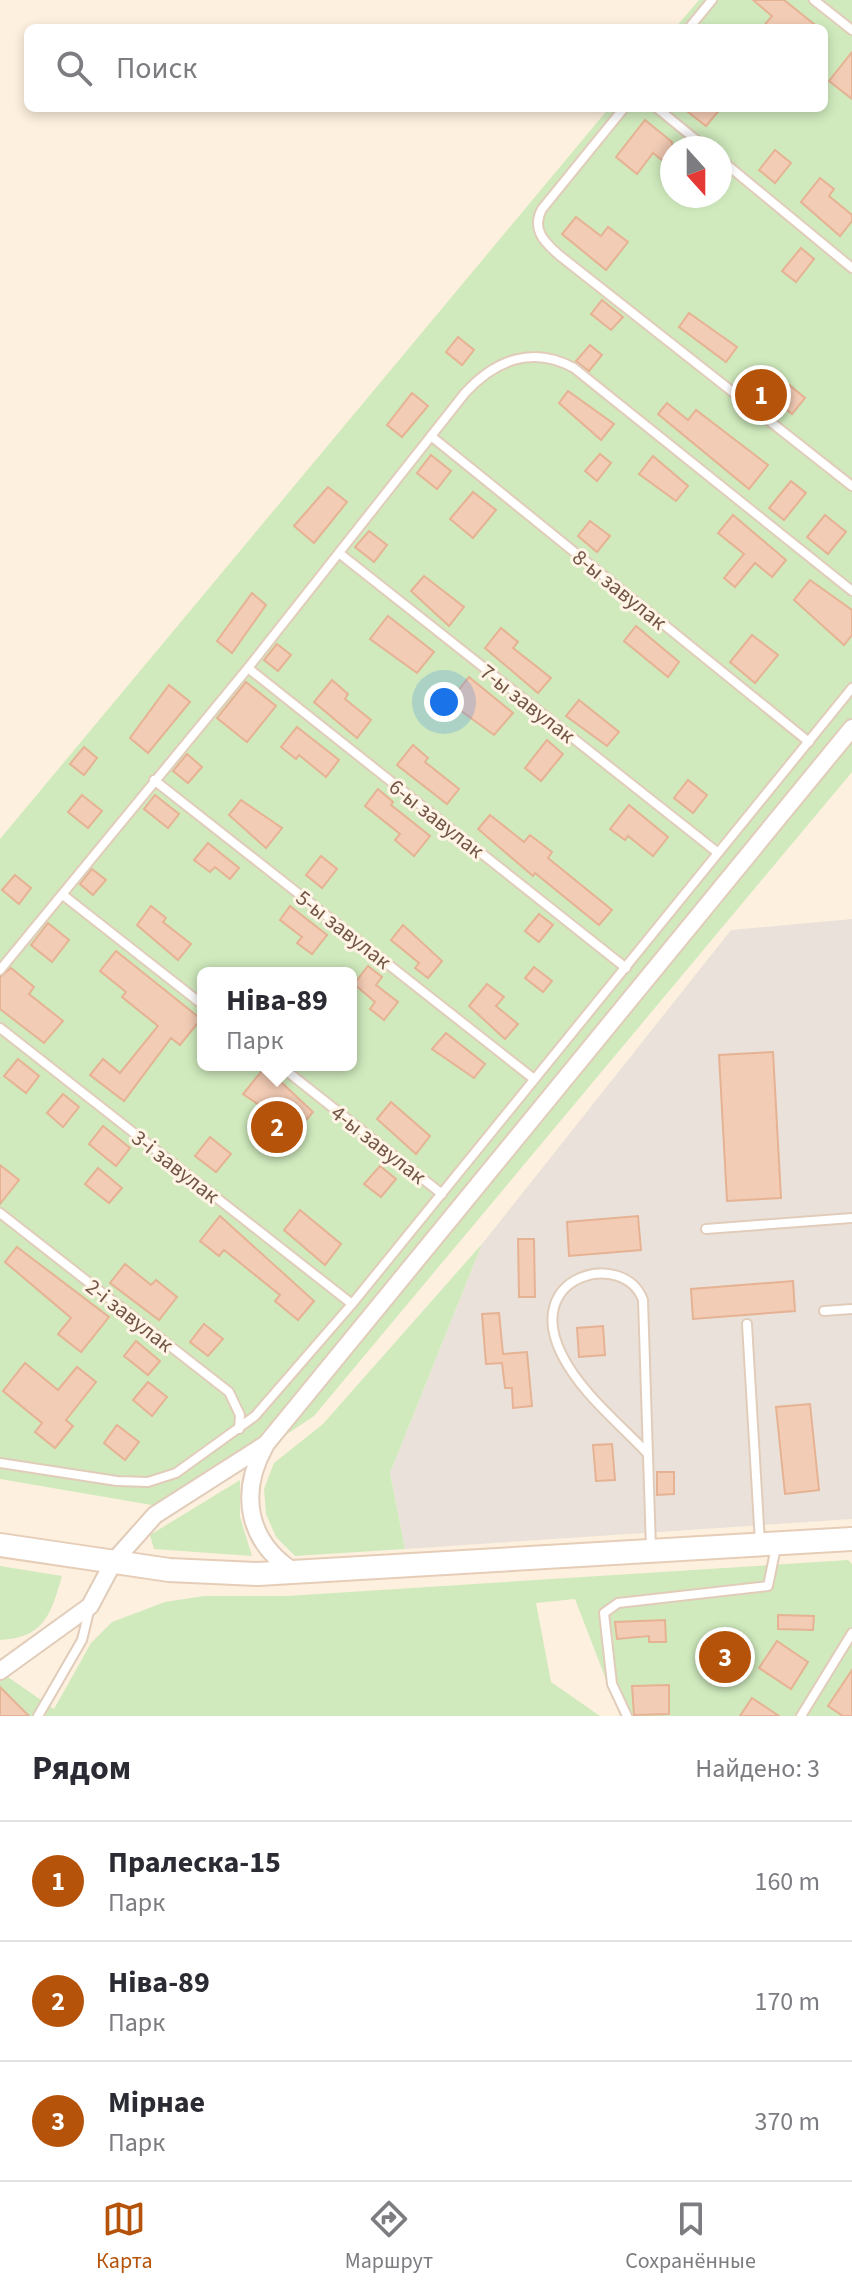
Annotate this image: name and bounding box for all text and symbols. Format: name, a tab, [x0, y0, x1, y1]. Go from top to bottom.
search box	[24, 24, 828, 112]
icon: search	[52, 46, 96, 90]
text: Поиск	[116, 47, 197, 90]
north arrow	[660, 136, 732, 208]
pin: 1	[735, 365, 787, 425]
street label: 8-ы завулак	[565, 542, 673, 638]
street label: 7-ы завулак	[473, 656, 582, 751]
your location	[424, 682, 464, 722]
street label: 6-ы завулак	[382, 771, 491, 866]
street label: 5-ы завулак	[289, 882, 398, 977]
popup	[197, 967, 357, 1071]
text: Ніва-89	[226, 979, 328, 1022]
text: Парк	[226, 1022, 283, 1059]
pin: 2	[251, 1097, 303, 1157]
street label: 4-ы завулак	[324, 1097, 433, 1192]
street label: 3-і завулак	[125, 1122, 226, 1211]
street label: 2-і завулак	[79, 1271, 180, 1360]
pin: 3	[699, 1627, 751, 1687]
text: Рядом	[32, 1744, 131, 1793]
text: Найдено: 3	[695, 1750, 820, 1787]
text: Пралеска-15	[108, 1841, 281, 1884]
text: 1	[51, 1863, 65, 1900]
text: 160 m	[754, 1863, 820, 1900]
text: Парк	[108, 1884, 165, 1921]
text: Ніва-89	[108, 1961, 210, 2004]
text: 2	[51, 1983, 65, 2020]
text: 170 m	[754, 1983, 820, 2020]
text: Парк	[108, 2004, 165, 2041]
text: Мірнае	[108, 2081, 205, 2124]
text: 3	[51, 2103, 65, 2140]
text: 370 m	[754, 2103, 820, 2140]
text: Парк	[108, 2124, 165, 2161]
tab: Карта	[96, 2197, 153, 2277]
tab: Маршрут	[345, 2197, 433, 2277]
tab: Сохранённые	[625, 2197, 756, 2277]

